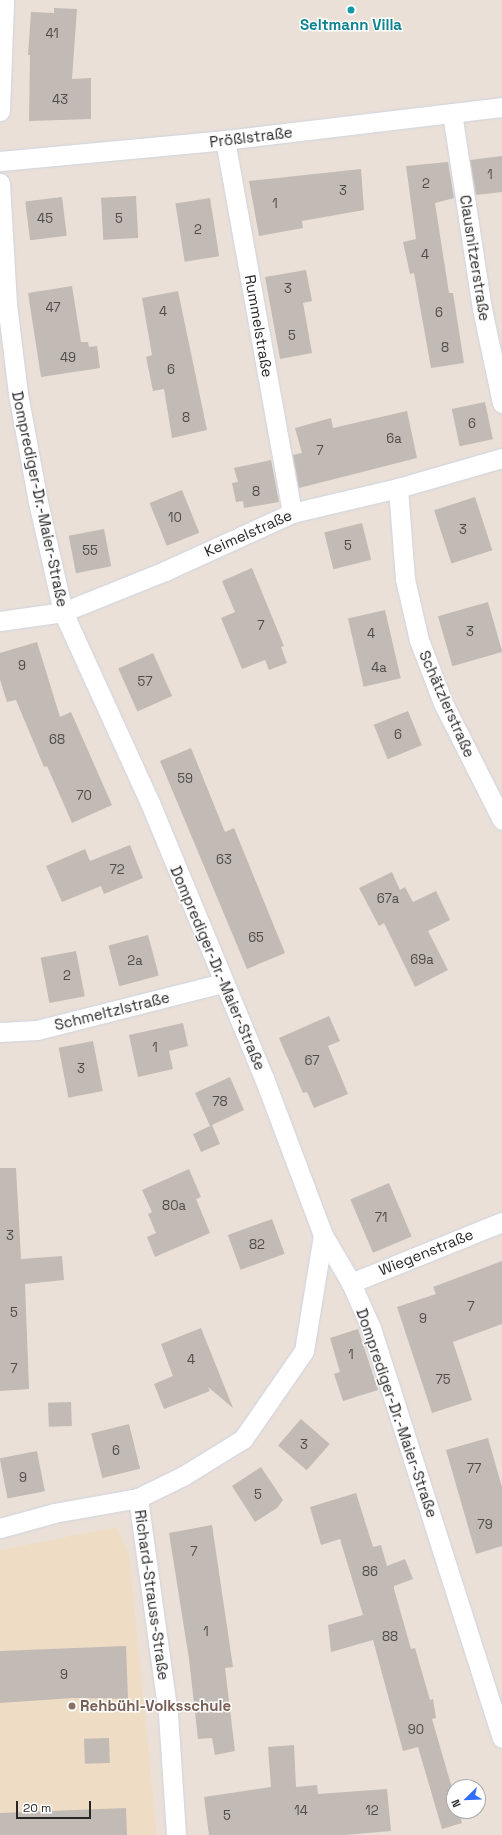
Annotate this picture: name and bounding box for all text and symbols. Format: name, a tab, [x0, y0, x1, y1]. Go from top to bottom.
marker: Seltmann Villa	[346, 5, 356, 15]
place label: Seltmann Villa	[300, 16, 402, 34]
house number: 41	[45, 26, 59, 42]
house number: 43	[52, 92, 68, 108]
street label: Prößlstraße	[208, 123, 294, 151]
house number: 1	[487, 167, 493, 183]
house number: 2	[422, 176, 430, 192]
house number: 3	[339, 183, 347, 199]
street label: Clausnitzerstraße	[456, 194, 494, 322]
house number: 1	[272, 196, 278, 212]
house number: 45	[37, 211, 53, 227]
house number: 5	[115, 211, 123, 227]
house number: 2	[194, 222, 202, 238]
house number: 4	[421, 247, 429, 263]
street label: Rummelstraße	[241, 273, 277, 379]
house number: 3	[284, 281, 292, 297]
house number: 47	[45, 300, 61, 316]
house number: 4	[159, 304, 167, 320]
house number: 6	[435, 305, 443, 321]
house number: 5	[288, 328, 296, 344]
house number: 8	[441, 340, 449, 356]
house number: 49	[60, 350, 76, 366]
house number: 6	[167, 362, 175, 378]
street label: Domprediger-Dr.-Maier-Straße	[8, 390, 72, 608]
house number: 8	[182, 410, 190, 426]
house number: 6	[468, 416, 476, 432]
house number: 6a	[386, 431, 402, 447]
house number: 7	[316, 443, 324, 459]
house number: 8	[252, 484, 260, 500]
street label: Keimelstraße	[201, 506, 295, 560]
house number: 10	[168, 510, 182, 526]
house number: 3	[459, 522, 467, 538]
house number: 5	[344, 538, 352, 554]
house number: 55	[82, 543, 98, 559]
house number: 7	[257, 618, 265, 634]
house number: 3	[466, 624, 474, 640]
house number: 4	[367, 626, 375, 642]
street label: Schätzlerstraße	[415, 648, 479, 760]
house number: 9	[18, 658, 26, 674]
house number: 4a	[371, 660, 387, 676]
house number: 57	[138, 674, 152, 690]
house number: 6	[394, 727, 402, 743]
house number: 68	[49, 732, 65, 748]
house number: 59	[177, 771, 193, 787]
house number: 70	[76, 788, 92, 804]
house number: 63	[216, 852, 232, 868]
house number: 72	[109, 862, 125, 878]
street label: Domprediger-Dr.-Maier-Straße	[167, 863, 269, 1073]
house number: 67a	[377, 891, 399, 907]
house number: 65	[248, 930, 264, 946]
house number: 69a	[410, 952, 434, 968]
house number: 2a	[127, 953, 143, 969]
house number: 2	[63, 968, 71, 984]
street label: Schmeltzlstraße	[52, 988, 172, 1034]
house number: 1	[152, 1040, 158, 1056]
house number: 67	[304, 1053, 320, 1069]
house number: 3	[77, 1061, 85, 1077]
house number: 78	[212, 1094, 228, 1110]
house number: 80a	[162, 1198, 186, 1214]
house number: 71	[375, 1210, 387, 1226]
street label: Wiegenstraße	[376, 1225, 476, 1279]
house number: 3	[6, 1228, 14, 1244]
house number: 82	[249, 1237, 265, 1253]
house number: 7	[467, 1299, 475, 1315]
house number: 5	[10, 1305, 18, 1321]
street label: Domprediger-Dr.-Maier-Straße	[353, 1306, 441, 1520]
house number: 9	[419, 1311, 427, 1327]
house number: 1	[348, 1347, 354, 1363]
house number: 4	[187, 1352, 195, 1368]
house number: 7	[10, 1361, 18, 1377]
house number: 75	[435, 1372, 451, 1388]
house number: 3	[300, 1437, 308, 1453]
house number: 6	[112, 1443, 120, 1459]
house number: 77	[467, 1461, 481, 1477]
house number: 9	[19, 1470, 27, 1486]
house number: 5	[254, 1487, 262, 1503]
street label: Richard-Strauss-Straße	[131, 1509, 173, 1681]
house number: 79	[477, 1517, 493, 1533]
house number: 7	[190, 1544, 198, 1560]
house number: 86	[362, 1564, 378, 1580]
house number: 1	[203, 1624, 209, 1640]
house number: 88	[382, 1629, 398, 1645]
house number: 9	[60, 1667, 68, 1683]
place label: Rehbühl-Volksschule	[80, 1697, 231, 1715]
marker: Rehbühl-Volksschule	[67, 1701, 77, 1711]
house number: 90	[408, 1722, 424, 1738]
north arrow	[446, 1779, 486, 1819]
scale bar	[18, 1793, 93, 1819]
text: N	[448, 1797, 464, 1809]
text: 20 m	[23, 1800, 51, 1816]
house number: 14	[294, 1803, 308, 1819]
house number: 12	[365, 1803, 379, 1819]
house number: 5	[223, 1808, 231, 1824]

